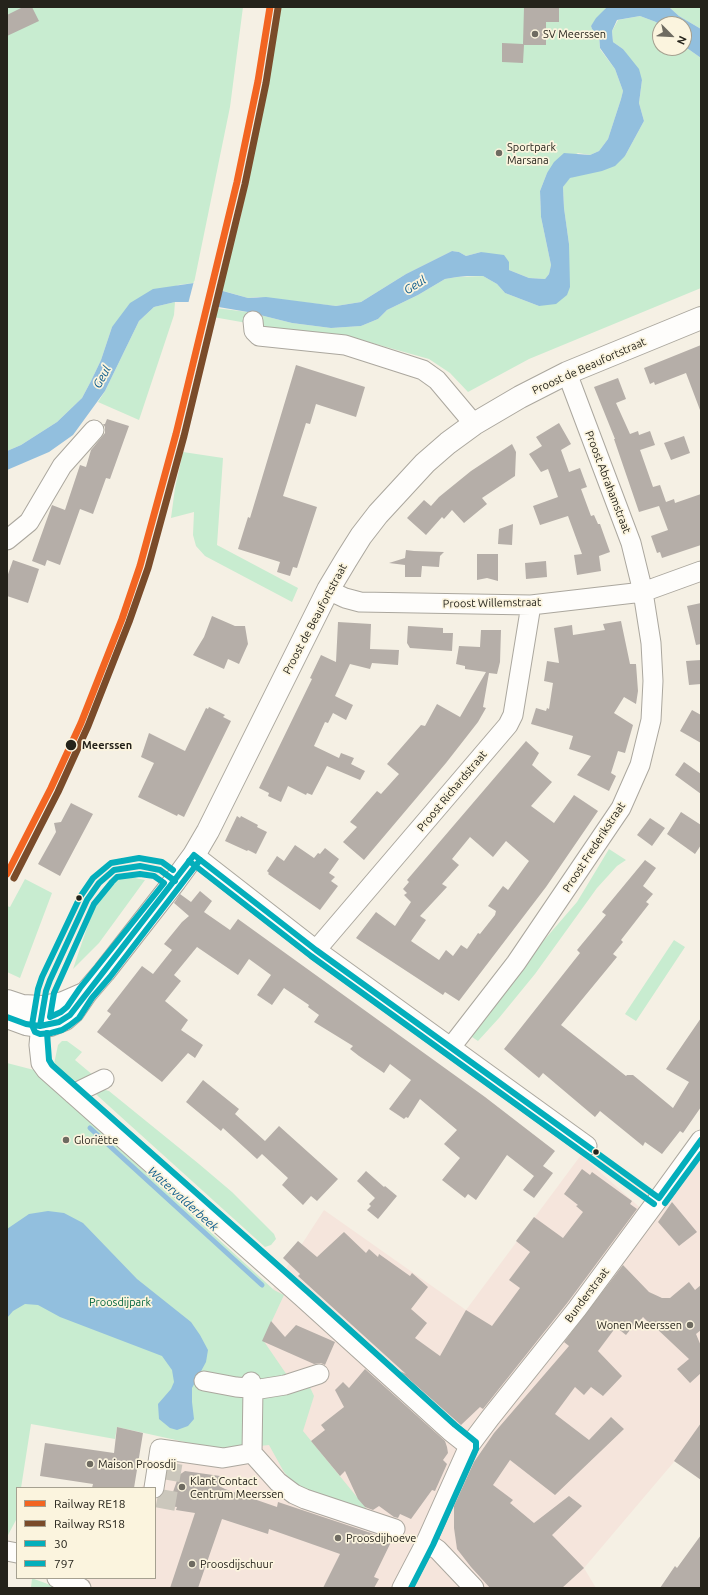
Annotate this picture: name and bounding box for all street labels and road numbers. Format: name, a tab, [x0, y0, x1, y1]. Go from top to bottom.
street label: Proost de Beaufortstraat	[530, 335, 648, 397]
street label: Proost Abrahamstraat	[582, 429, 634, 535]
street label: Proost de Beaufortstraat	[280, 561, 350, 677]
street label: Proost Willemstraat	[443, 596, 541, 610]
street label: Proost Richardstraat	[414, 748, 490, 834]
street label: Proost Frederikstraat	[560, 799, 628, 895]
street label: Bunderstraat	[562, 1265, 612, 1325]

